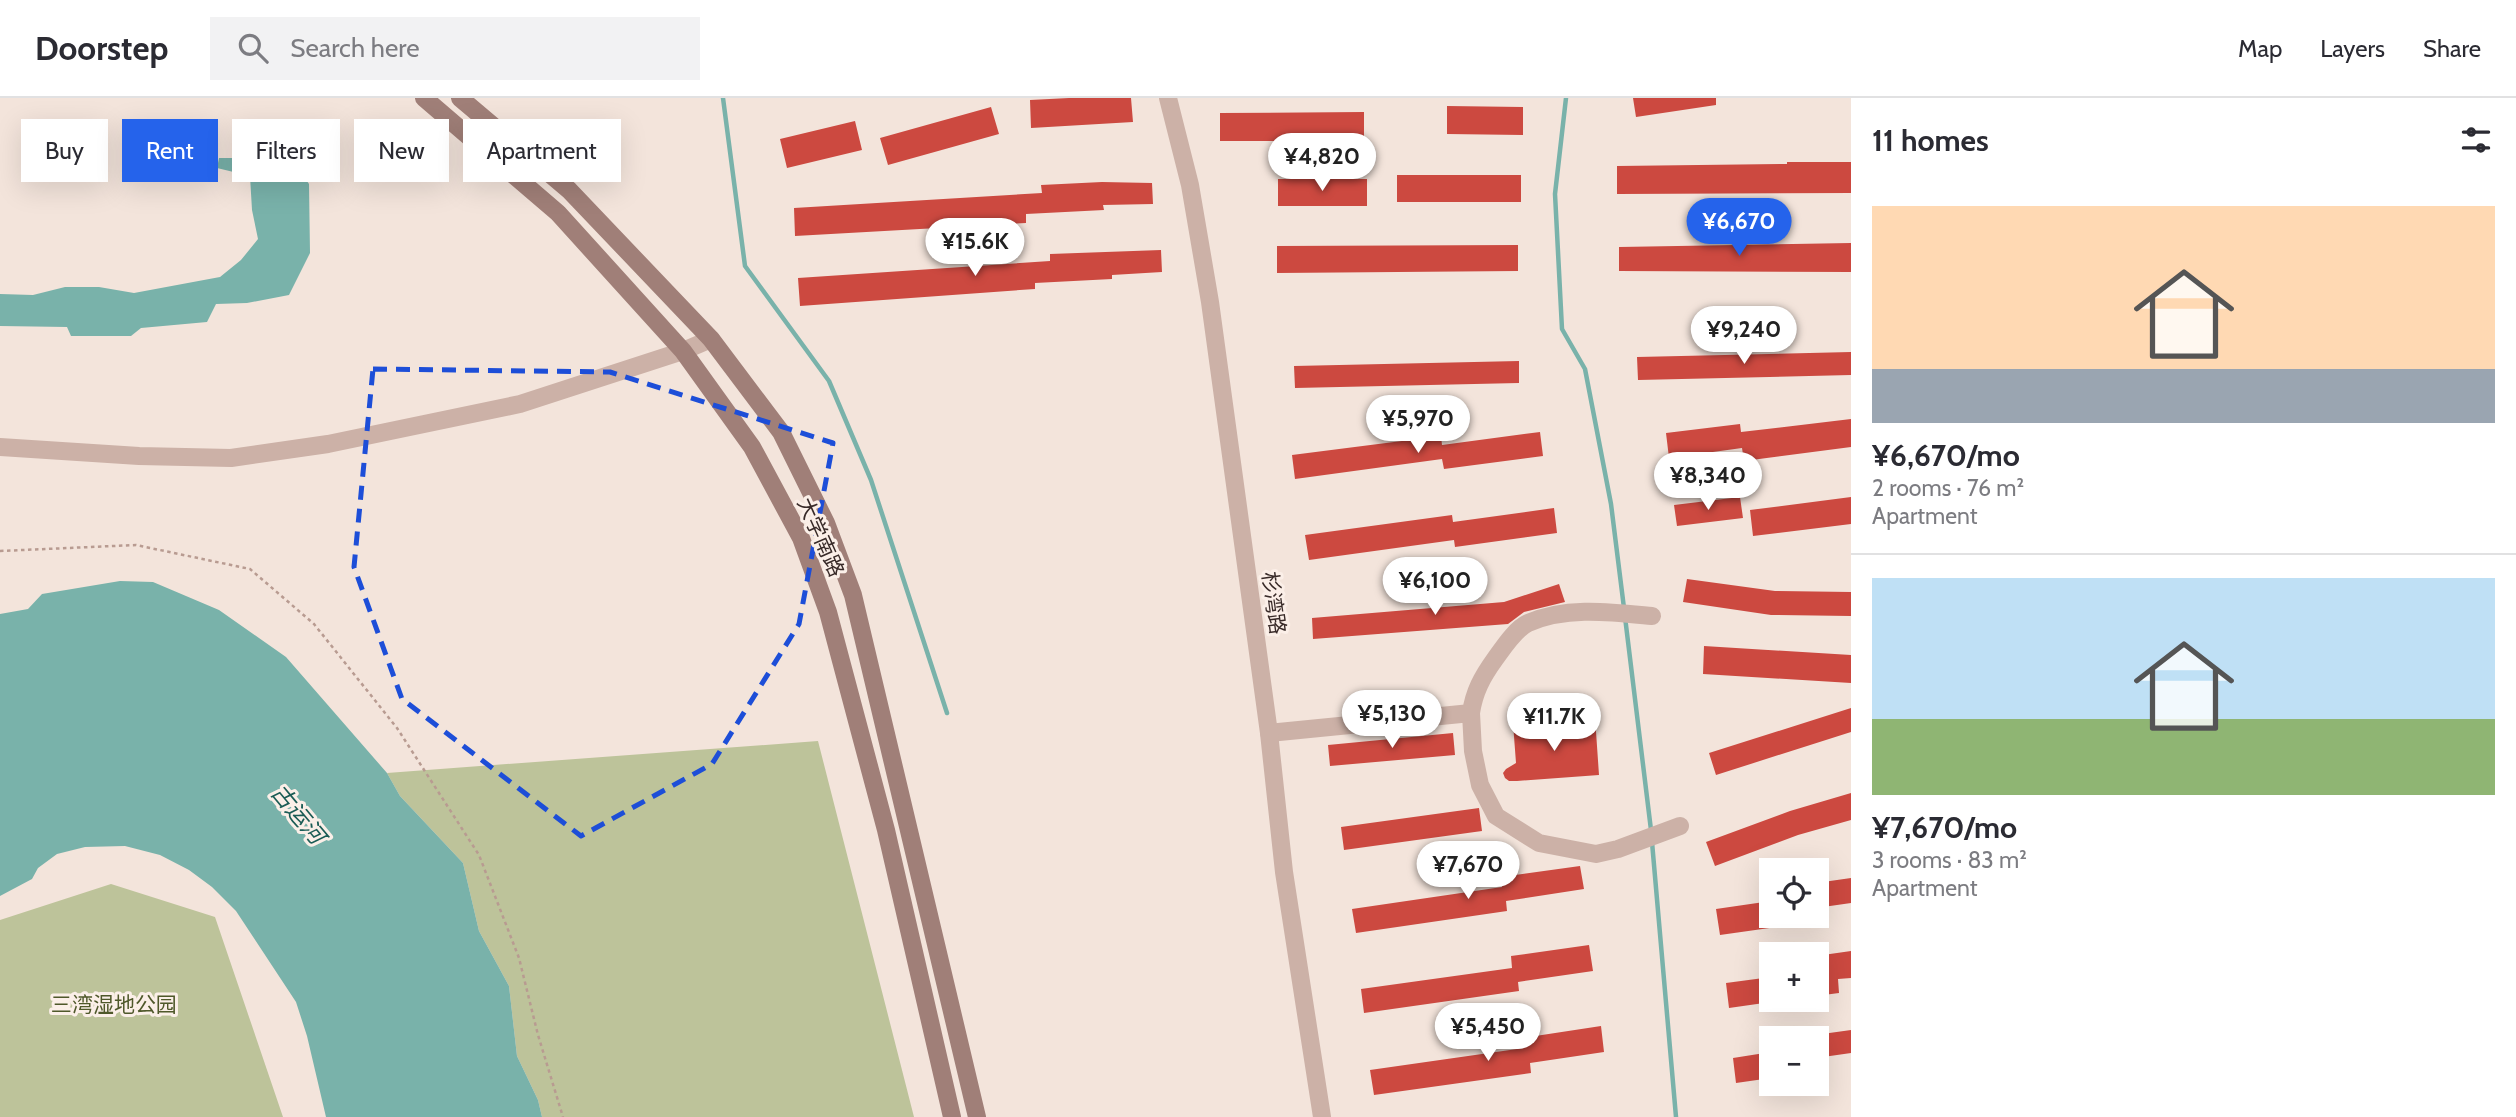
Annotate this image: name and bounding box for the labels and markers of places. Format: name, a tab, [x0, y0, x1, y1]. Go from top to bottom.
pin: ¥4,820	[1265, 134, 1379, 193]
pin: ¥6,670	[1682, 198, 1796, 258]
pin: ¥15.6K	[918, 218, 1032, 278]
pin: ¥9,240	[1687, 306, 1801, 366]
pin: ¥5,970	[1361, 396, 1475, 455]
pin: ¥8,340	[1651, 452, 1765, 512]
pin: ¥6,100	[1378, 558, 1492, 617]
pin: ¥5,130	[1335, 690, 1449, 750]
pin: ¥11.7K	[1497, 694, 1611, 753]
pin: ¥7,670	[1411, 842, 1525, 901]
pin: ¥5,450	[1431, 1004, 1545, 1063]

